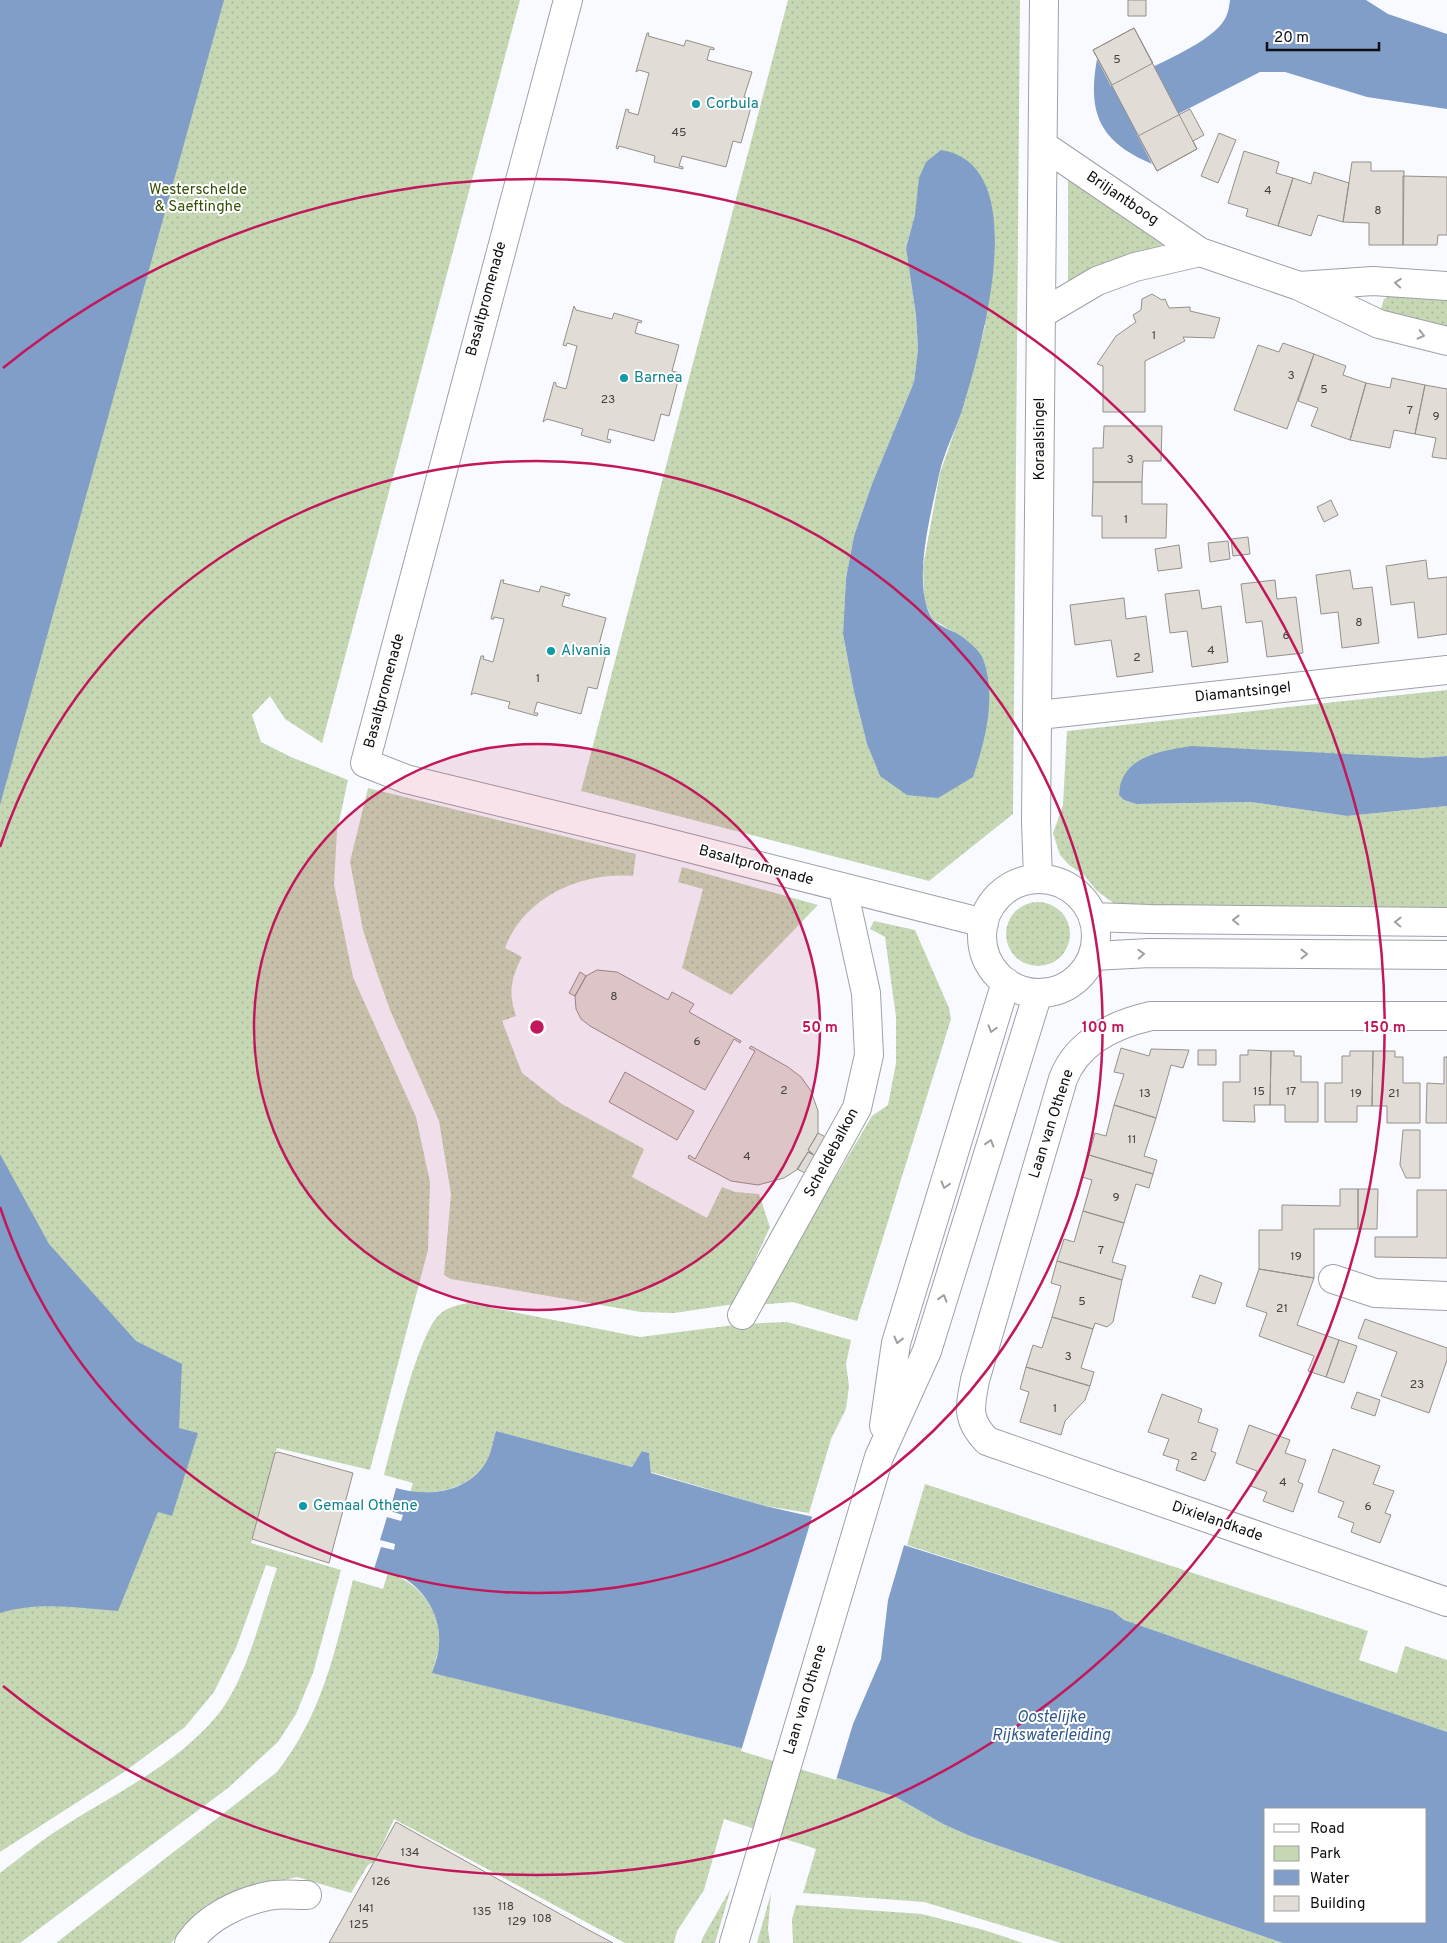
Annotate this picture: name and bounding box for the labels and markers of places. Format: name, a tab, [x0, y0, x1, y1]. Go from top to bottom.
place label: Corbula	[706, 95, 759, 114]
marker: Corbula	[690, 98, 702, 110]
place label: Barnea	[634, 369, 682, 388]
marker: Barnea	[618, 372, 630, 384]
place label: Alvania	[561, 642, 611, 661]
marker: Alvania	[545, 645, 557, 657]
centre of rings	[528, 1018, 546, 1036]
place label: Gemaal Othene	[313, 1497, 418, 1516]
marker: Gemaal Othene	[297, 1500, 309, 1512]

